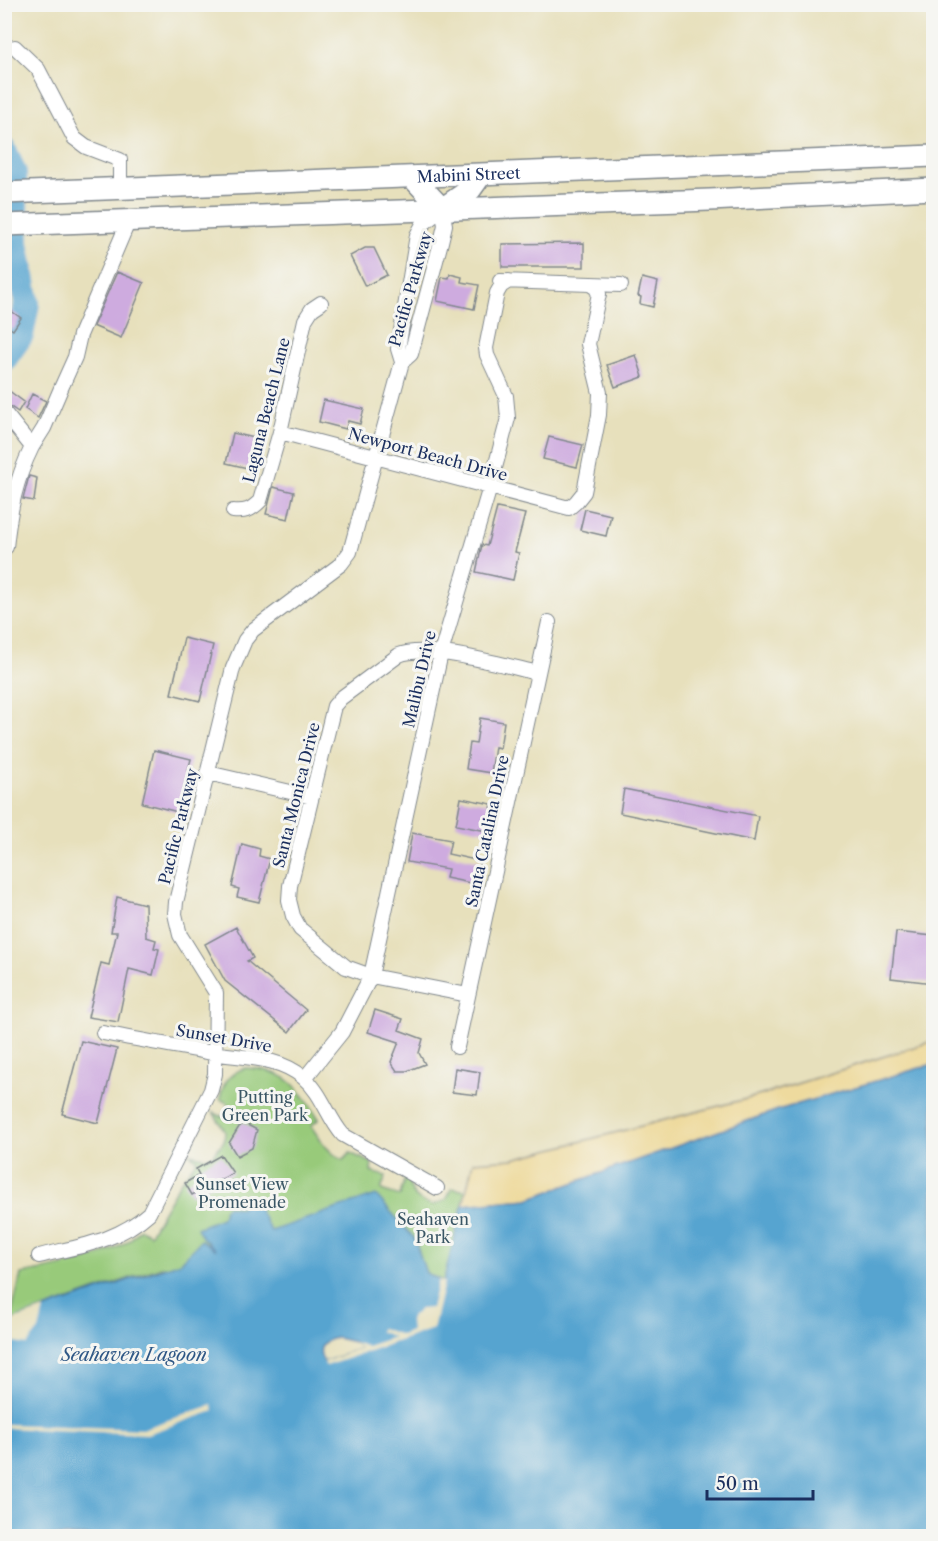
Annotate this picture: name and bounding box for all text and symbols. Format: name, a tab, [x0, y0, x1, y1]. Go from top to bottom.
street label: Mabini Street	[416, 162, 521, 187]
street label: Pacific Parkway	[384, 228, 436, 349]
street label: Laguna Beach Lane	[238, 335, 294, 485]
street label: Newport Beach Drive	[346, 423, 510, 485]
street label: Malibu Drive	[398, 628, 440, 730]
street label: Santa Monica Drive	[268, 720, 324, 870]
street label: Santa Catalina Drive	[461, 753, 513, 909]
street label: Pacific Parkway	[154, 765, 202, 886]
street label: Sunset Drive	[175, 1020, 273, 1056]
park label: Putting Green Park	[222, 1087, 309, 1125]
park label: Sunset View Promenade	[195, 1174, 289, 1212]
park label: Seahaven Park	[397, 1209, 469, 1247]
water label: Seahaven Lagoon	[60, 1344, 207, 1366]
scale bar	[707, 1463, 814, 1501]
text: 50 m	[716, 1473, 759, 1495]

